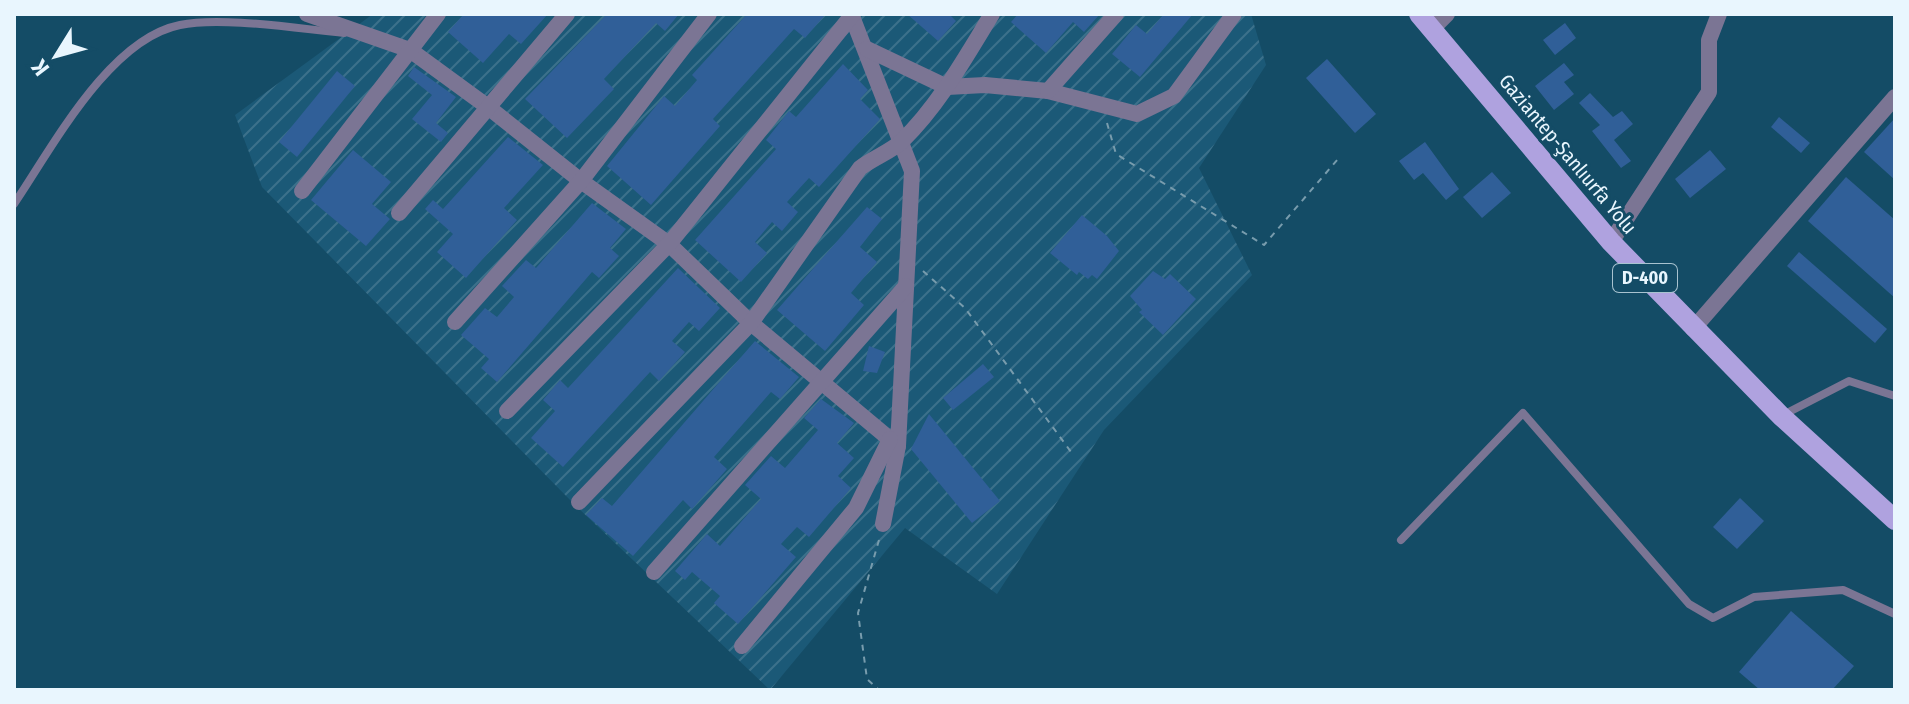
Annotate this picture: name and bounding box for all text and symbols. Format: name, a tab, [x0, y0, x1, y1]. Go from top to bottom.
north arrow	[16, 16, 96, 96]
text: K	[25, 54, 55, 81]
street label: Gaziantep-Şanlıurfa Yolu	[1493, 69, 1642, 239]
road number: D-400	[1613, 264, 1677, 292]

